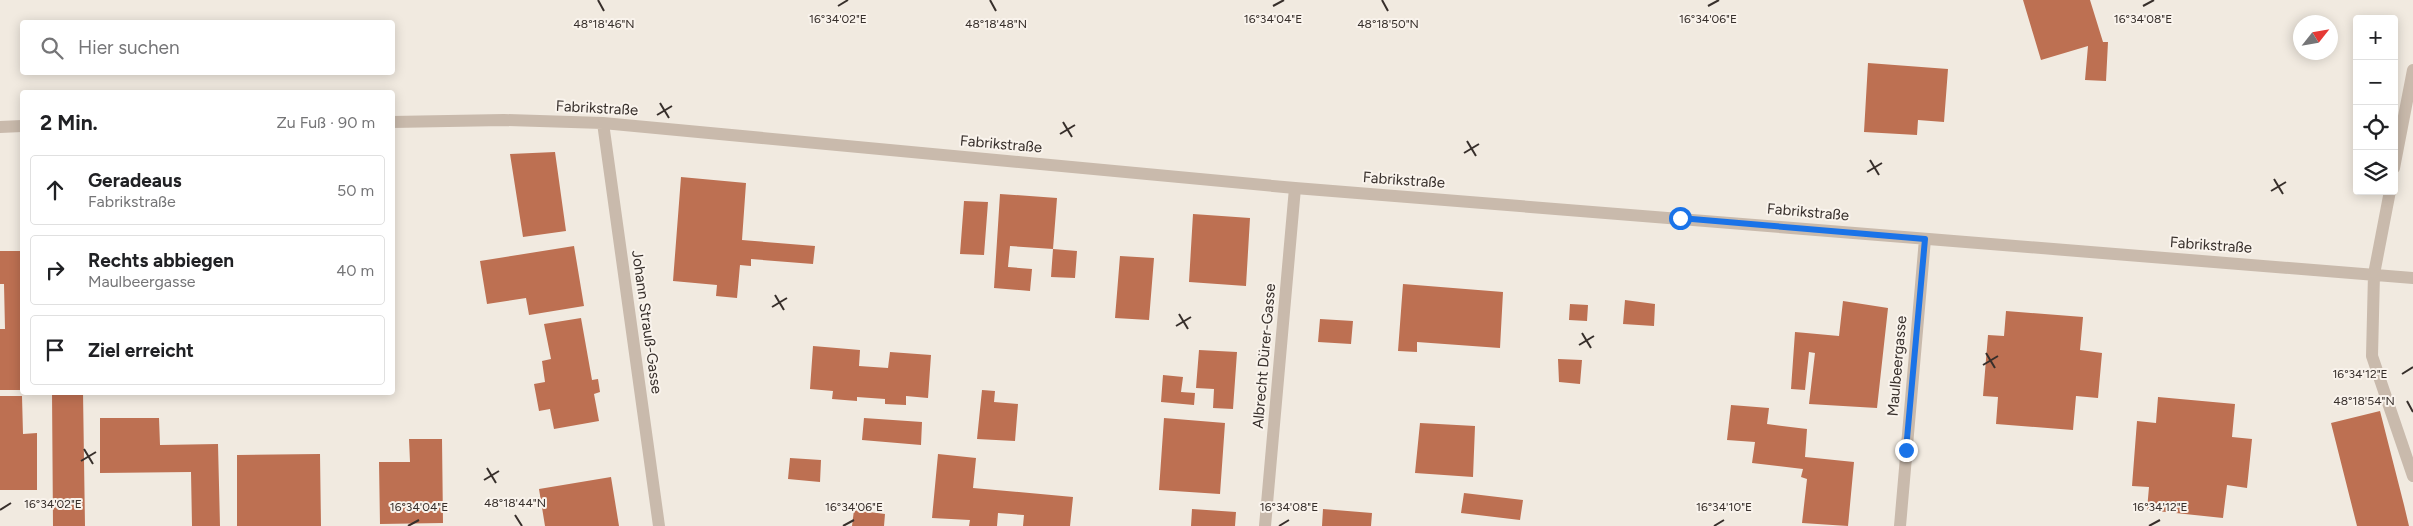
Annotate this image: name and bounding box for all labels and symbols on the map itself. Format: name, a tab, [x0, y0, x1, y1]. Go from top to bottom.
text: 16°34'02"E	[809, 12, 867, 26]
text: 16°34'04"E	[1244, 12, 1302, 26]
text: 16°34'06"E	[1679, 12, 1737, 26]
text: 16°34'08"E	[2114, 12, 2172, 26]
north arrow	[2293, 15, 2338, 60]
text: 48°18'46"N	[573, 17, 635, 31]
text: 48°18'48"N	[965, 17, 1027, 31]
text: 48°18'50"N	[1357, 17, 1419, 31]
street label: Fabrikstraße	[555, 97, 639, 119]
street label: Fabrikstraße	[959, 131, 1043, 157]
street label: Fabrikstraße	[1362, 168, 1446, 192]
street label: Fabrikstraße	[1766, 199, 1850, 225]
route start	[1669, 207, 1692, 230]
street label: Fabrikstraße	[2169, 233, 2253, 257]
street label: Johann Strauß-Gasse	[628, 249, 666, 395]
street label: Albrecht Dürer-Gasse	[1249, 283, 1279, 429]
street label: Maulbeergasse	[1884, 315, 1910, 417]
text: 16°34'12"E	[2332, 367, 2388, 381]
text: 48°18'54"N	[2333, 394, 2395, 408]
route end	[1895, 439, 1918, 462]
text: 48°18'44"N	[484, 496, 546, 510]
text: 16°34'02"E	[24, 497, 82, 511]
text: 16°34'04"E	[390, 500, 448, 514]
text: 16°34'06"E	[825, 500, 883, 514]
text: 16°34'08"E	[1260, 500, 1318, 514]
text: 16°34'10"E	[1696, 500, 1752, 514]
text: 16°34'12"E	[2132, 500, 2188, 514]

